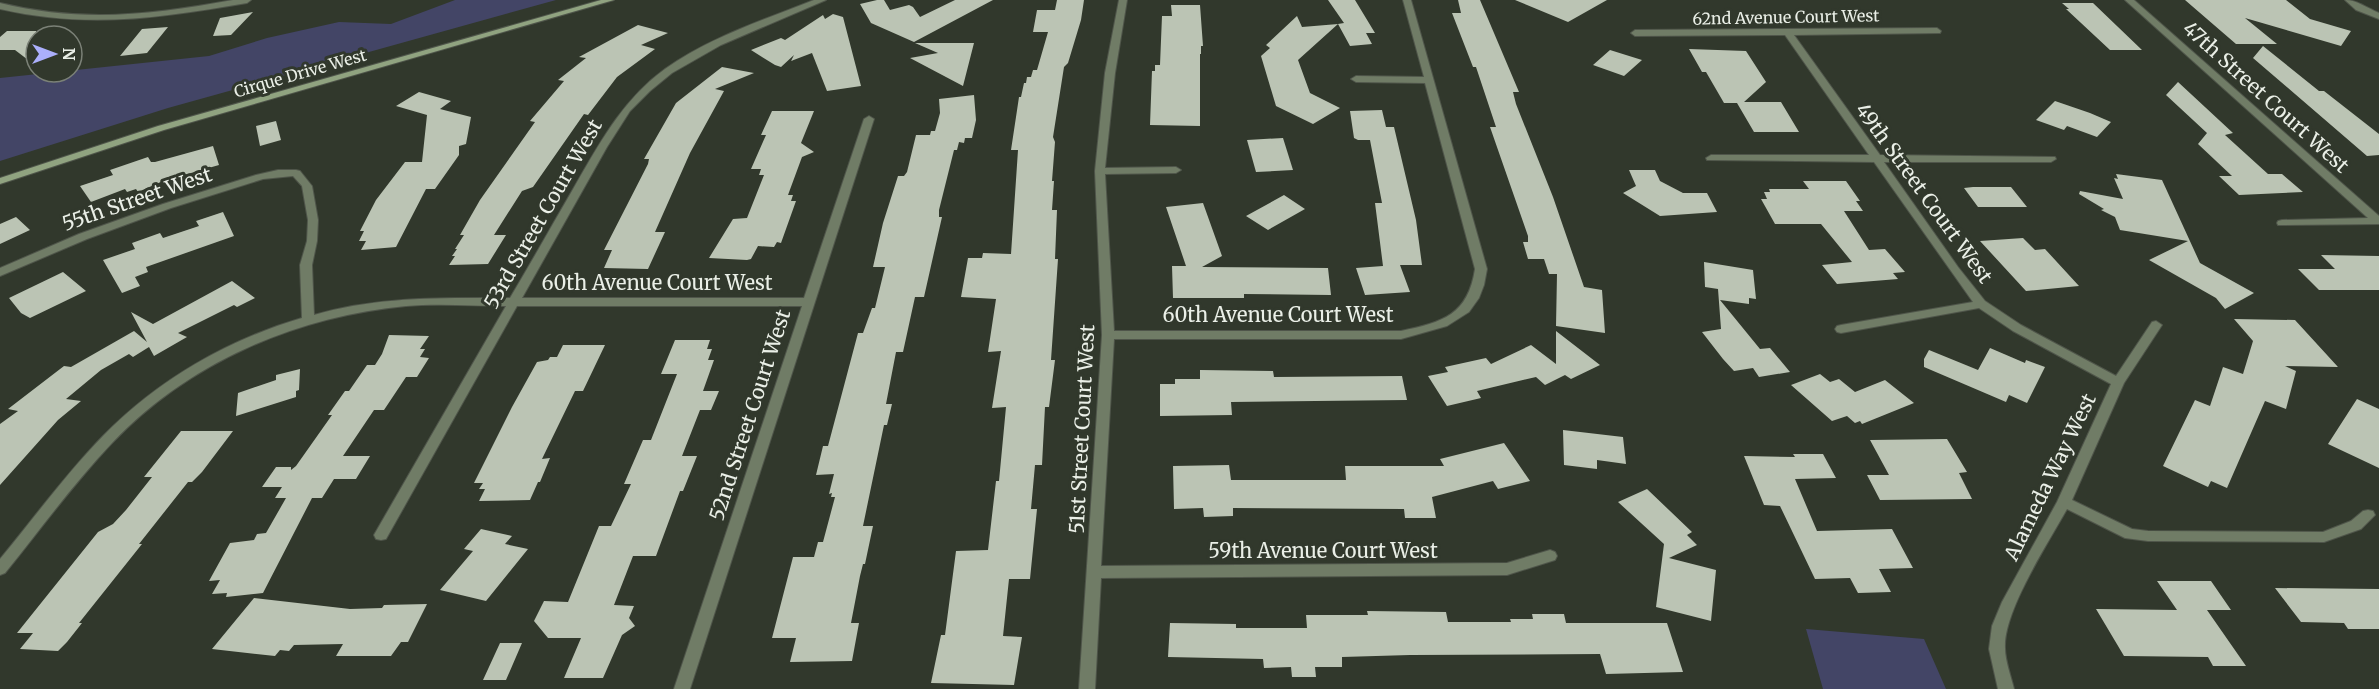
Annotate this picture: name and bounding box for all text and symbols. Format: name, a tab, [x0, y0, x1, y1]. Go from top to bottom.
street label: 62nd Avenue Court West	[1692, 5, 1880, 29]
street label: 47th Street Court West	[2178, 15, 2355, 178]
north arrow	[24, 24, 84, 84]
street label: Cirque Drive West	[231, 44, 369, 101]
text: N	[59, 48, 79, 61]
street label: 49th Street Court West	[1851, 98, 1998, 288]
street label: 53rd Street Court West	[478, 114, 607, 313]
street label: 55th Street West	[59, 161, 215, 236]
street label: 60th Avenue Court West	[541, 270, 773, 295]
street label: 60th Avenue Court West	[1162, 302, 1394, 327]
street label: 52nd Street Court West	[704, 306, 796, 523]
street label: 51st Street Court West	[1064, 323, 1099, 534]
street label: Alameda Way West	[1998, 389, 2101, 565]
street label: 59th Avenue Court West	[1208, 538, 1438, 563]

